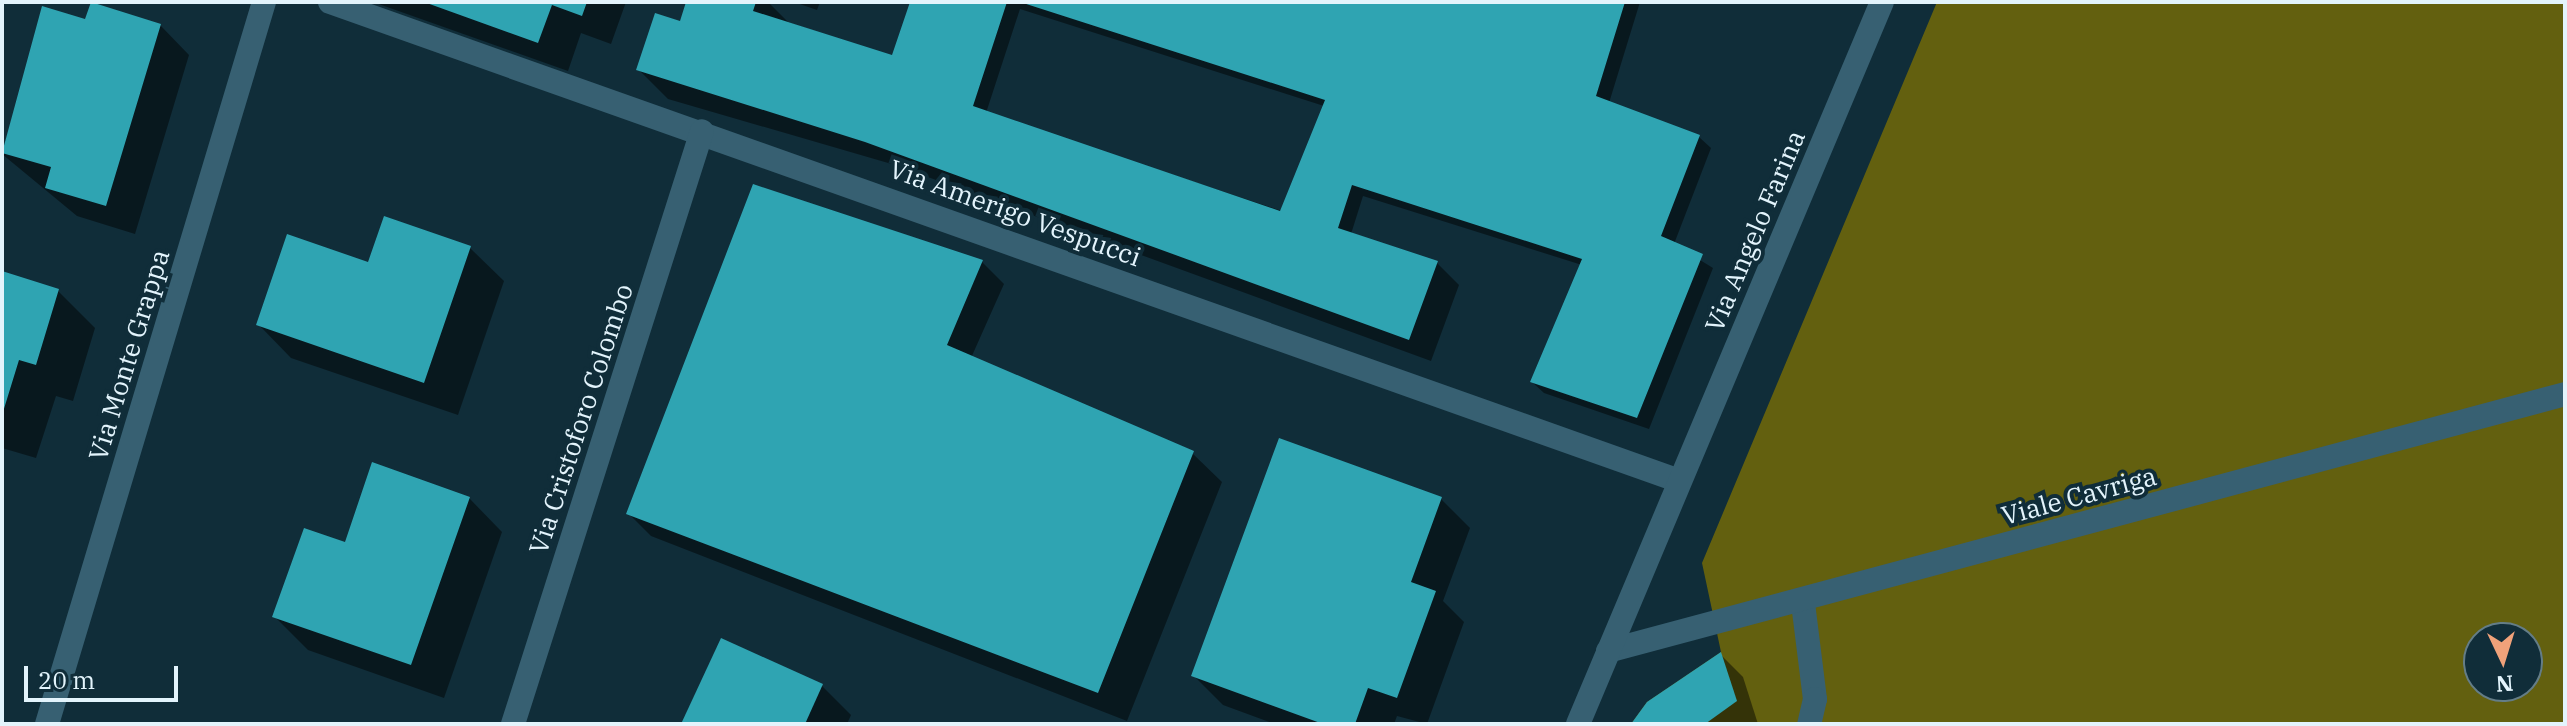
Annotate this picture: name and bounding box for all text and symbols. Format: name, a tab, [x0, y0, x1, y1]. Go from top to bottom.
street label: Via Angelo Farina	[1698, 125, 1812, 337]
street label: Via Amerigo Vespucci	[885, 153, 1145, 273]
street label: Via Monte Grappa	[82, 246, 176, 464]
street label: Via Cristoforo Colombo	[523, 280, 639, 558]
street label: Viale Cavriga	[1998, 460, 2160, 532]
north arrow	[2463, 622, 2543, 702]
scale bar	[28, 650, 182, 700]
text: 20 m	[38, 664, 95, 696]
text: N	[2495, 669, 2514, 700]

